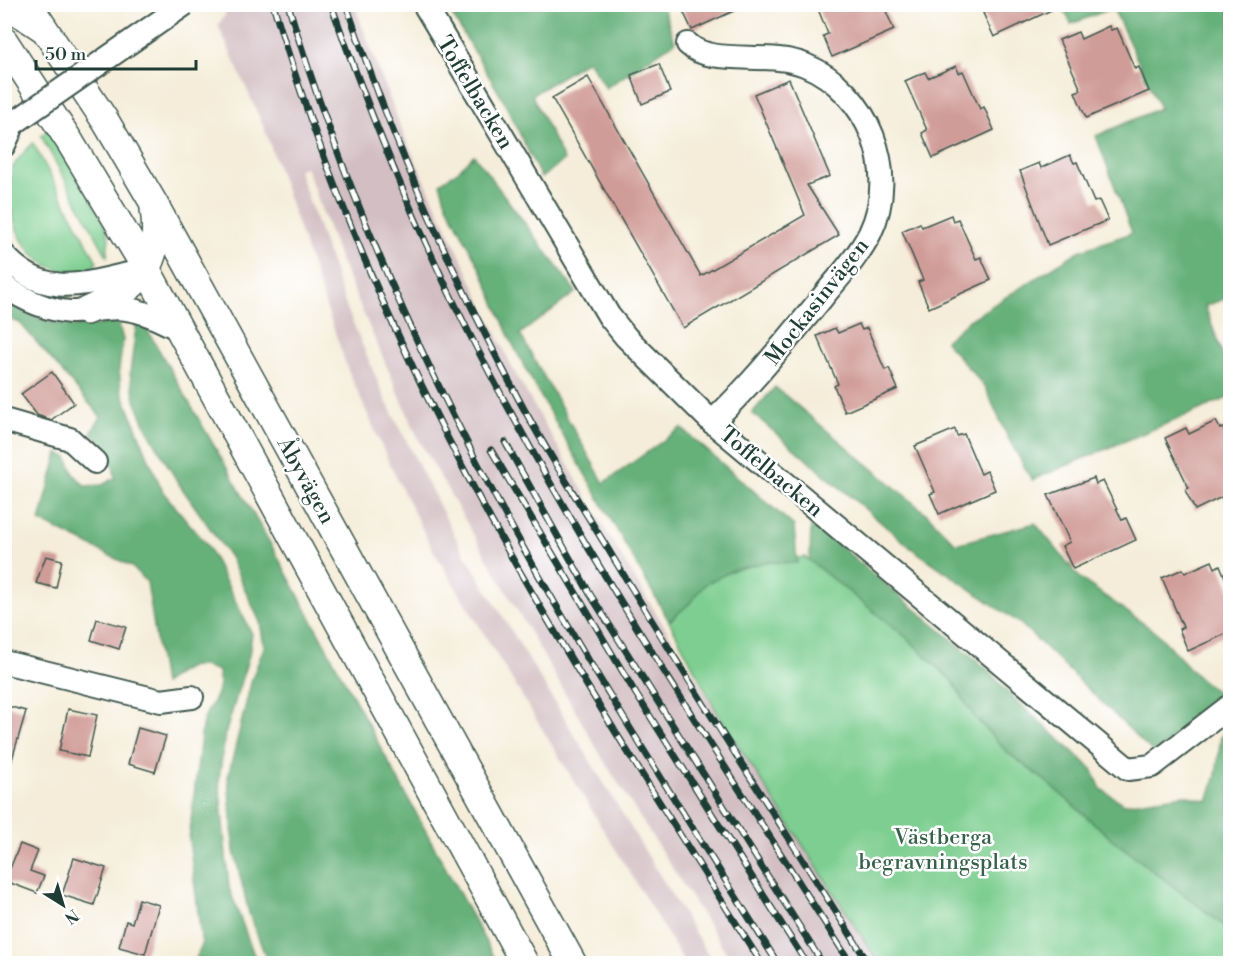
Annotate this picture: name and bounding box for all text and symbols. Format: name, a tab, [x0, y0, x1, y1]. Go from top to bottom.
street label: Toffelbacken	[430, 31, 519, 154]
scale bar	[36, 33, 196, 71]
text: 50 m	[45, 43, 87, 66]
street label: Mockasinvägen	[759, 233, 875, 371]
street label: Toffelbacken	[714, 421, 828, 523]
street label: Åbyvägen	[270, 431, 341, 529]
park label: Västberga begravningsplats	[858, 824, 1028, 876]
north arrow	[33, 875, 93, 935]
text: N	[60, 904, 82, 928]

